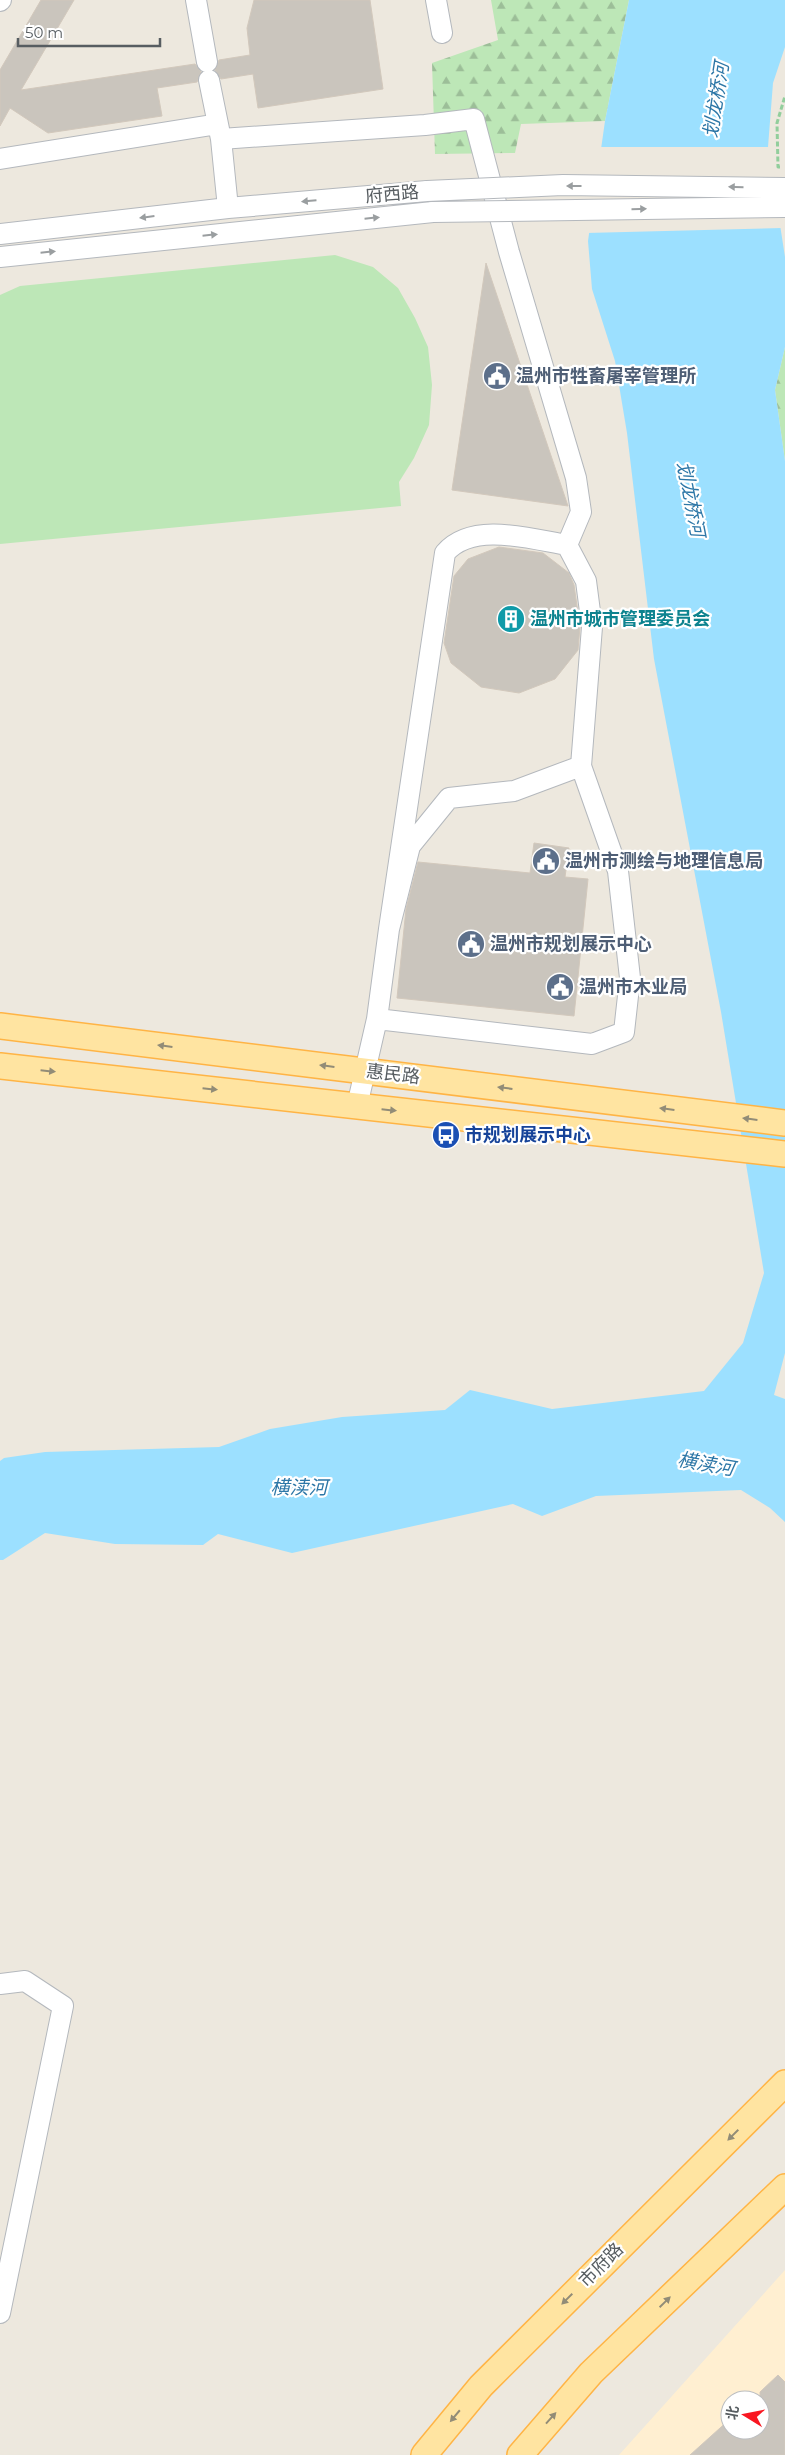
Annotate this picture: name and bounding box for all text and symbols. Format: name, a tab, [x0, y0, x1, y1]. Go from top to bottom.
scale bar	[18, 15, 160, 47]
text: 50 m	[25, 23, 63, 42]
water label: 划龙桥河	[699, 57, 734, 139]
street label: 府西路	[364, 181, 420, 207]
one-way arrow	[566, 181, 582, 189]
one-way arrow	[728, 183, 744, 191]
one-way arrow	[301, 197, 317, 205]
one-way arrow	[631, 205, 647, 213]
one-way arrow	[139, 213, 155, 221]
one-way arrow	[364, 214, 380, 222]
one-way arrow	[202, 231, 218, 239]
one-way arrow	[41, 248, 57, 256]
public building icon: 温州市牲畜屠宰管理所	[482, 361, 512, 391]
place label: 温州市牲畜屠宰管理所	[516, 365, 696, 387]
water label: 划龙桥河	[672, 459, 710, 542]
building icon: 温州市城市管理委员会	[496, 604, 526, 634]
place label: 温州市城市管理委员会	[530, 608, 710, 630]
public building icon: 温州市测绘与地理信息局	[531, 846, 561, 876]
place label: 温州市测绘与地理信息局	[565, 850, 763, 872]
public building icon: 温州市规划展示中心	[456, 929, 486, 959]
place label: 温州市规划展示中心	[490, 933, 652, 955]
public building icon: 温州市木业局	[545, 972, 575, 1002]
place label: 温州市木业局	[579, 976, 687, 998]
one-way arrow	[157, 1042, 173, 1050]
street label: 惠民路	[365, 1060, 421, 1088]
one-way arrow	[318, 1062, 334, 1070]
one-way arrow	[41, 1067, 57, 1075]
one-way arrow	[497, 1084, 513, 1092]
one-way arrow	[202, 1085, 218, 1093]
one-way arrow	[658, 1104, 674, 1112]
one-way arrow	[381, 1106, 397, 1114]
one-way arrow	[742, 1115, 758, 1123]
bus stop icon: 市规划展示中心	[431, 1120, 461, 1150]
place label: 市规划展示中心	[465, 1124, 591, 1146]
water label: 横渎河	[676, 1448, 740, 1481]
water label: 横渎河	[270, 1476, 331, 1499]
one-way arrow	[727, 2129, 739, 2141]
street label: 市府路	[574, 2238, 628, 2292]
one-way arrow	[562, 2292, 574, 2304]
one-way arrow	[659, 2296, 671, 2308]
north arrow	[720, 2390, 770, 2440]
text: 北	[722, 2404, 742, 2421]
one-way arrow	[450, 2410, 461, 2422]
one-way arrow	[545, 2412, 557, 2424]

